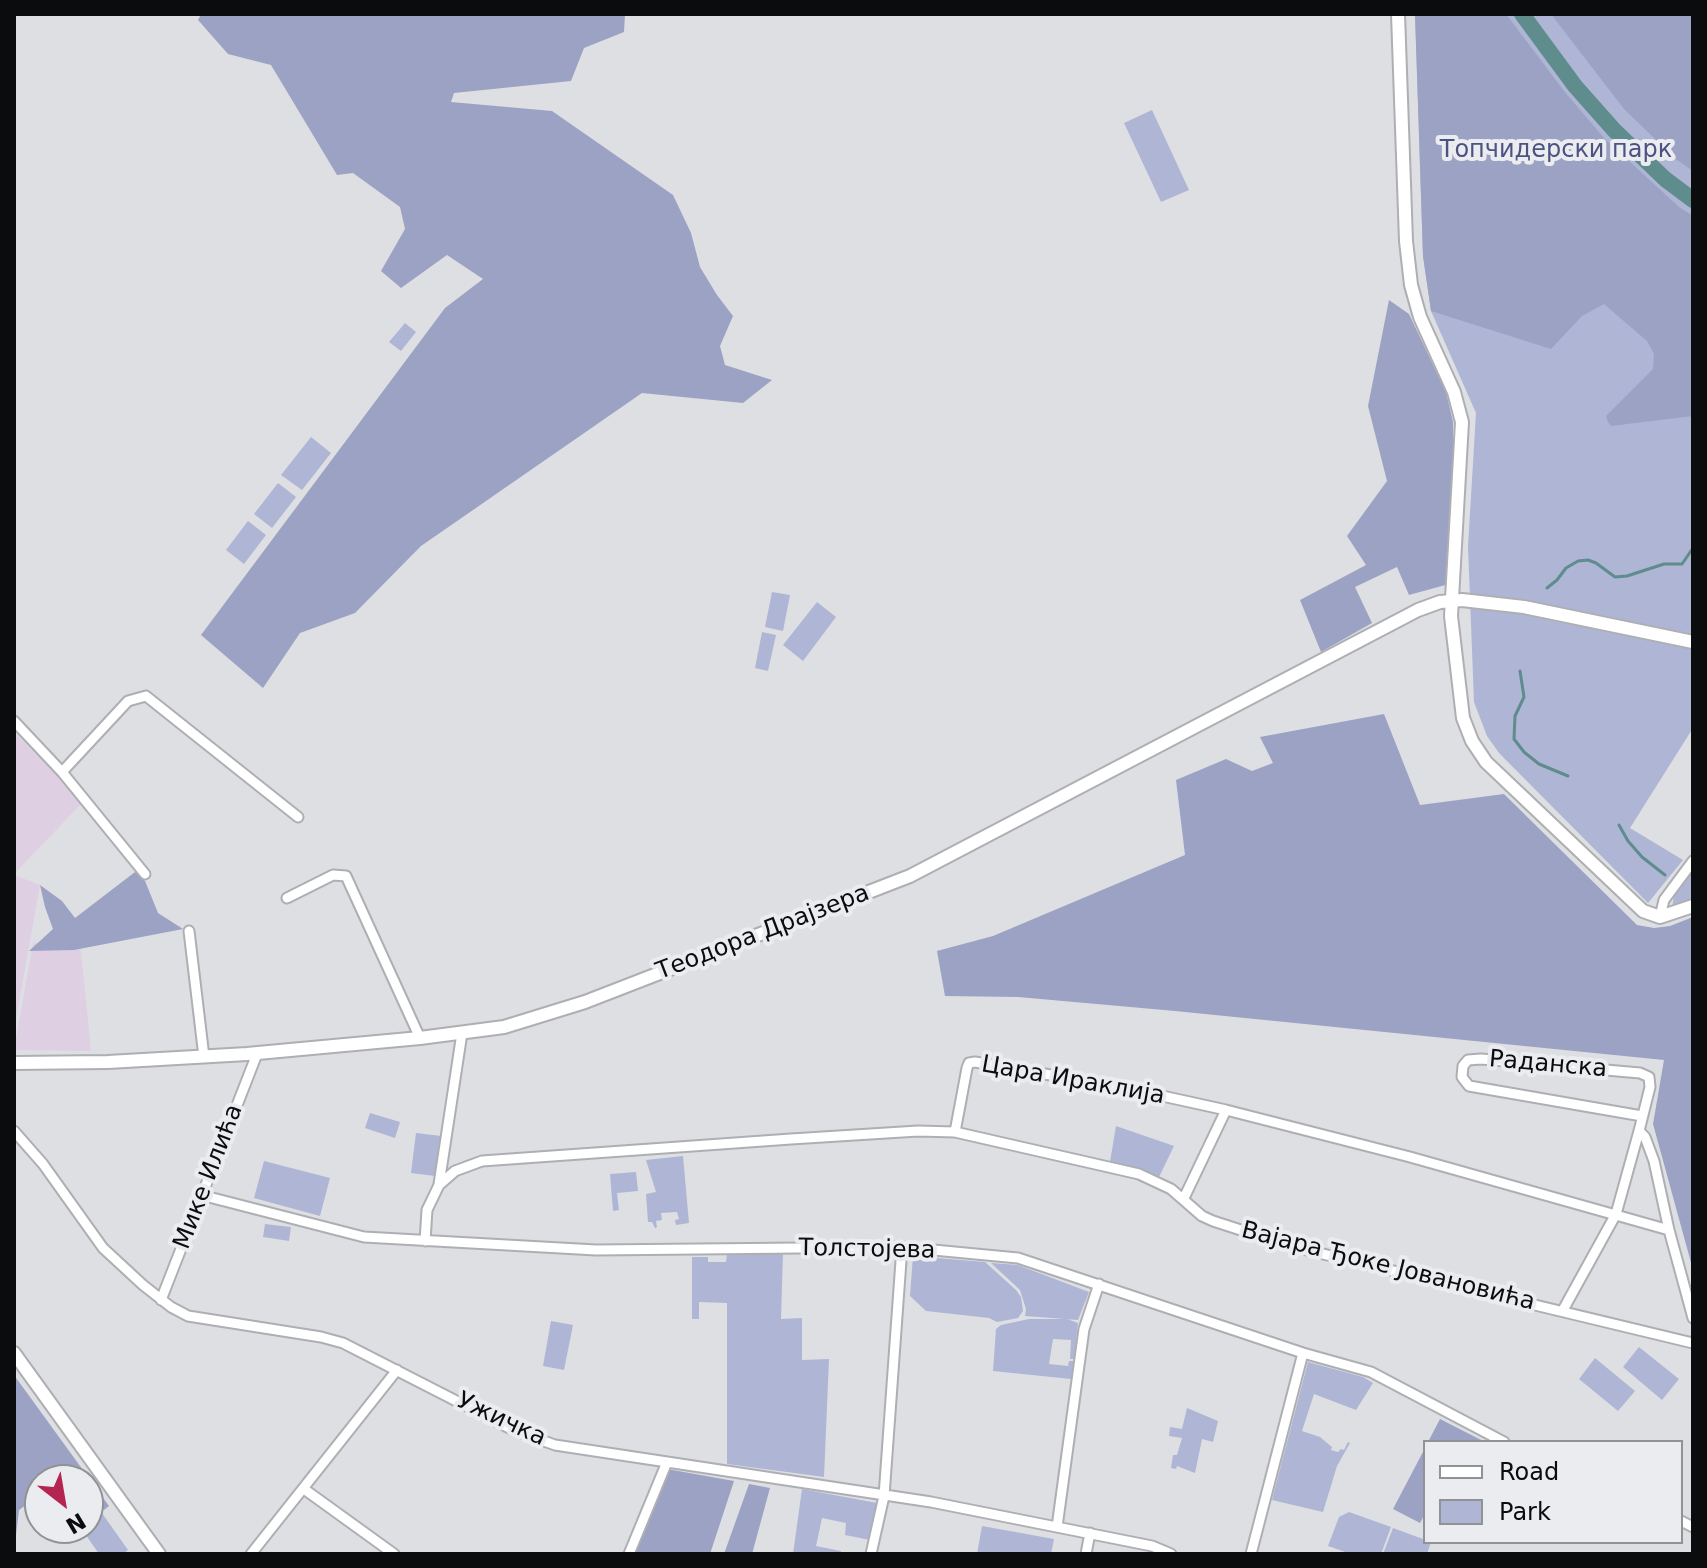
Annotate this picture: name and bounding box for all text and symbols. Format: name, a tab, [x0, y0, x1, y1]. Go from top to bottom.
park label: Топчидерски парк	[1440, 137, 1672, 165]
street label: Теодора Драјзера	[652, 879, 874, 987]
street label: Раданска	[1488, 1045, 1608, 1085]
street label: Цара Ираклија	[979, 1051, 1167, 1111]
street label: Мике Илића	[168, 1101, 250, 1253]
street label: Вајара Ђоке Јовановића	[1238, 1217, 1538, 1317]
street label: Толстојева	[798, 1234, 936, 1266]
street label: Ужичка	[452, 1387, 550, 1453]
legend	[1423, 1440, 1683, 1544]
text: Road	[1499, 1458, 1559, 1486]
north arrow	[24, 1464, 104, 1544]
text: Park	[1499, 1498, 1551, 1526]
text: N	[61, 1508, 90, 1539]

